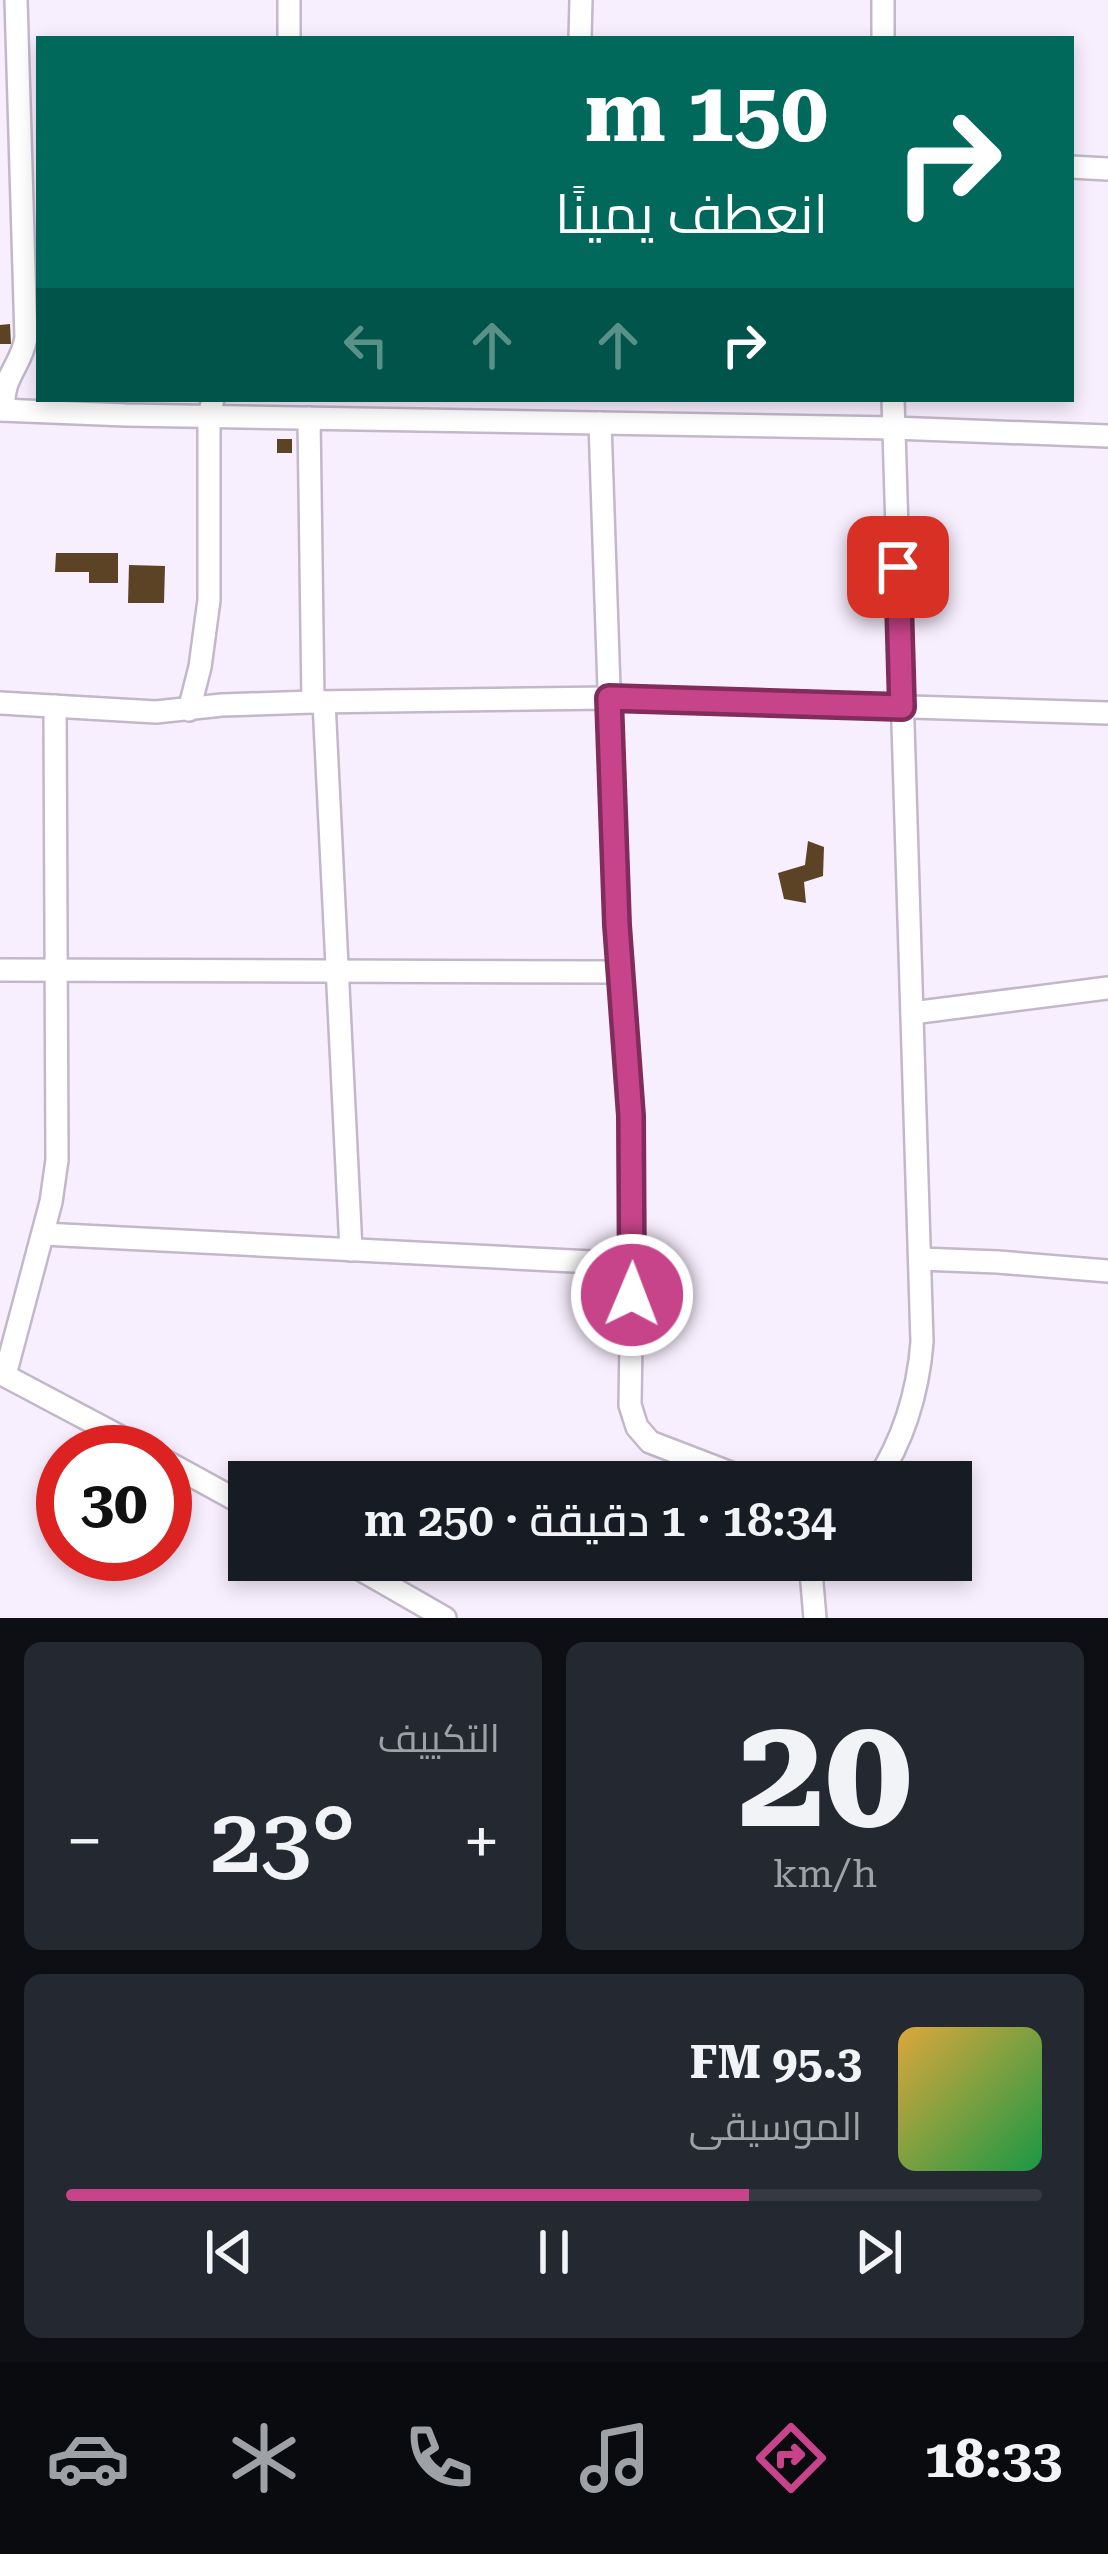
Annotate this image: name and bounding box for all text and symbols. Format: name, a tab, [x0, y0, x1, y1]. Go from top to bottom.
text: 150 m	[585, 63, 828, 161]
icon: right	[870, 84, 1026, 240]
text: انعطف يمينًا	[555, 183, 828, 246]
icon: left	[333, 312, 399, 378]
icon: ahead	[459, 312, 525, 378]
icon: ahead	[585, 312, 651, 378]
icon: right	[711, 312, 777, 378]
pin	[847, 516, 949, 618]
icon: arrive	[865, 534, 931, 600]
position arrow	[569, 1232, 695, 1358]
speed limit sign: 30	[36, 1425, 192, 1581]
text: 18:34 · 1 دقيقة · 250 m	[364, 1494, 836, 1547]
text: 20	[738, 1681, 912, 1864]
text: التكييف	[378, 1716, 500, 1762]
text: 23°	[210, 1789, 356, 1894]
text: −	[66, 1803, 103, 1880]
text: +	[463, 1803, 500, 1880]
text: km/h	[773, 1851, 877, 1897]
text: 95.3 FM	[690, 2036, 862, 2089]
text: الموسيقى	[689, 2104, 862, 2150]
icon: previous	[196, 2219, 262, 2285]
icon: pause	[521, 2219, 587, 2285]
icon: next	[846, 2219, 912, 2285]
icon: car	[46, 2416, 130, 2500]
icon: climate	[222, 2416, 306, 2500]
icon: phone	[397, 2416, 481, 2500]
icon: music	[573, 2416, 657, 2500]
icon: directions	[749, 2416, 833, 2500]
text: 18:33	[924, 2427, 1062, 2490]

